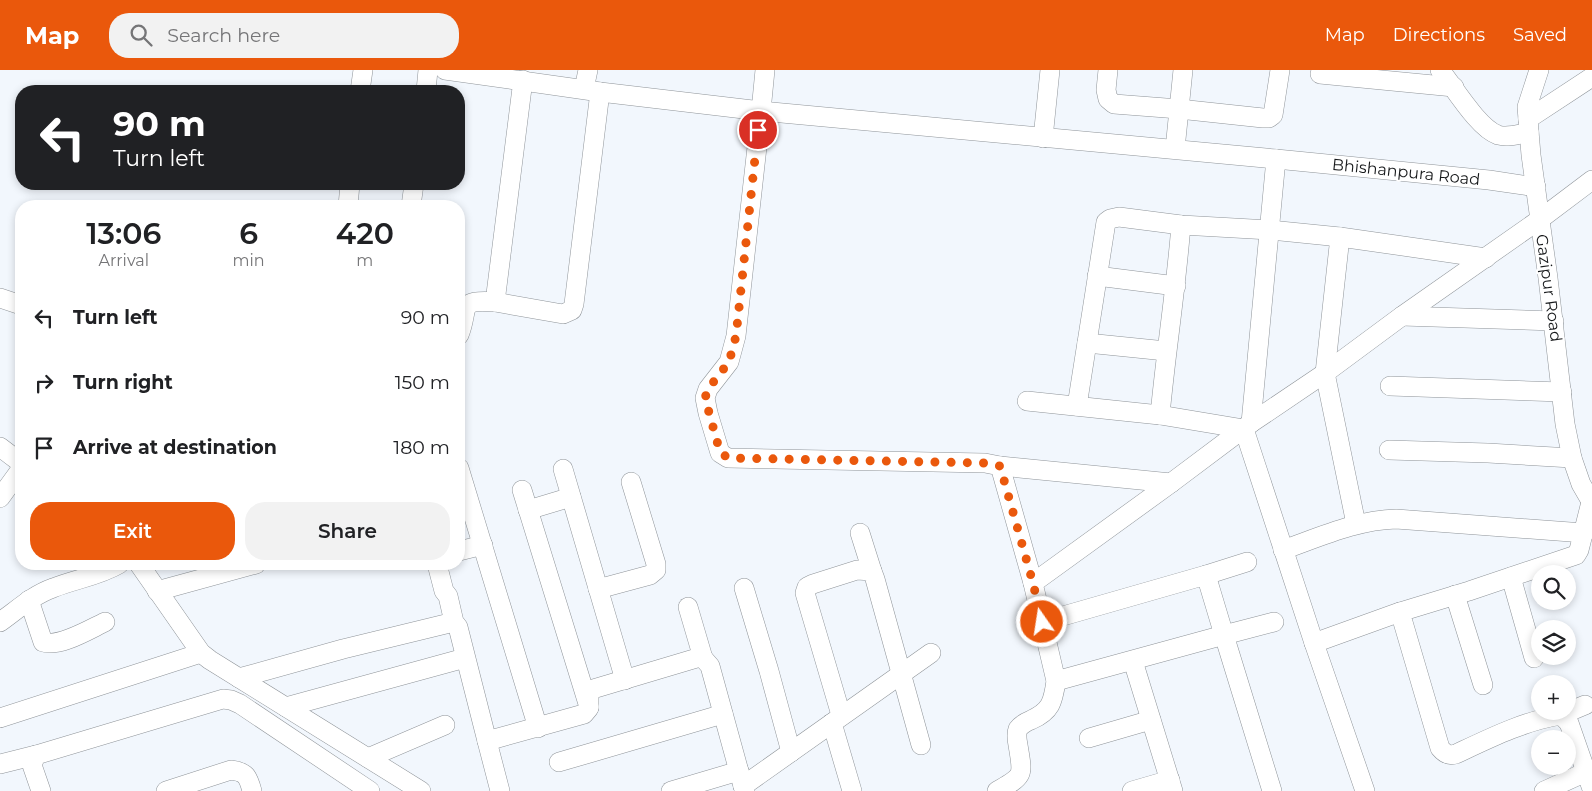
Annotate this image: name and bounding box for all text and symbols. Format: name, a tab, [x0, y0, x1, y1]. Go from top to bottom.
search box	[109, 13, 459, 58]
text: Map	[25, 21, 79, 50]
icon: search	[127, 21, 155, 49]
text: Search here	[167, 24, 280, 47]
text: Map	[1325, 24, 1365, 46]
text: Directions	[1393, 24, 1485, 46]
text: Saved	[1513, 24, 1567, 46]
text: 90 m	[113, 102, 206, 145]
icon: left	[30, 105, 95, 170]
pin	[737, 109, 779, 151]
icon: arrive	[744, 116, 772, 144]
text: Turn left	[113, 145, 205, 172]
street label: Bhishanpura Road	[1331, 155, 1481, 189]
text: 13:06	[86, 215, 161, 252]
text: 6	[239, 215, 258, 252]
text: 420	[336, 215, 394, 252]
street label: Gazipur Road	[1532, 233, 1566, 343]
text: Arrival	[99, 251, 149, 270]
text: min	[233, 251, 265, 270]
text: m	[356, 251, 373, 270]
icon: left	[30, 304, 58, 332]
text: Turn left	[73, 306, 158, 329]
text: 90 m	[401, 306, 450, 329]
icon: right	[30, 369, 58, 397]
text: Turn right	[73, 371, 173, 394]
text: 150 m	[395, 371, 450, 394]
icon: arrive	[30, 434, 58, 462]
text: Arrive at destination	[73, 436, 277, 459]
text: 180 m	[393, 436, 450, 459]
button: Exit	[30, 502, 235, 560]
button: Share	[245, 502, 450, 560]
map controls	[1531, 565, 1576, 775]
button: search	[1531, 565, 1576, 610]
position arrow	[1015, 595, 1067, 647]
button: layers	[1531, 620, 1576, 665]
button: +	[1531, 675, 1576, 720]
button: −	[1531, 730, 1576, 775]

